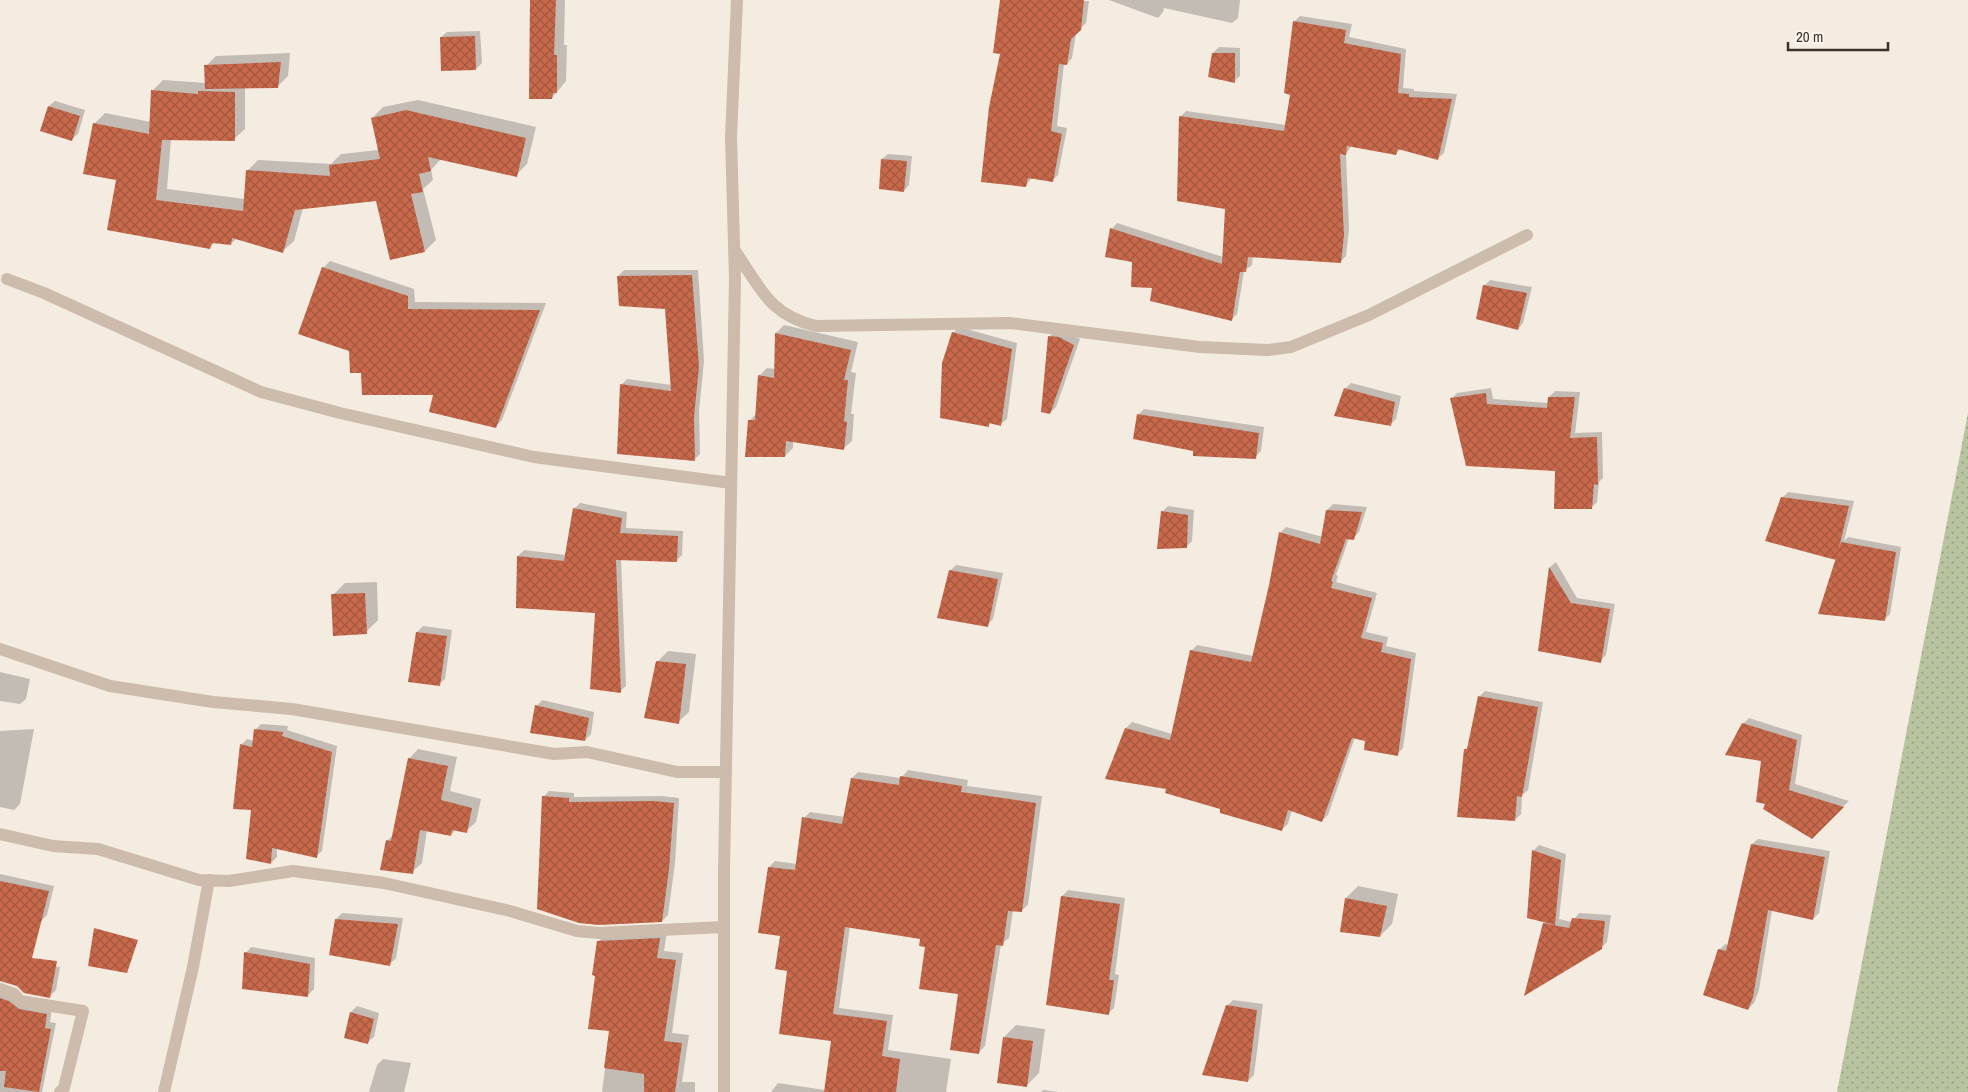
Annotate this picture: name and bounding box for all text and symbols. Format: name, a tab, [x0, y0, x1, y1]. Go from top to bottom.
scale bar	[1788, 20, 1888, 52]
text: 20 m	[1796, 26, 1823, 47]

